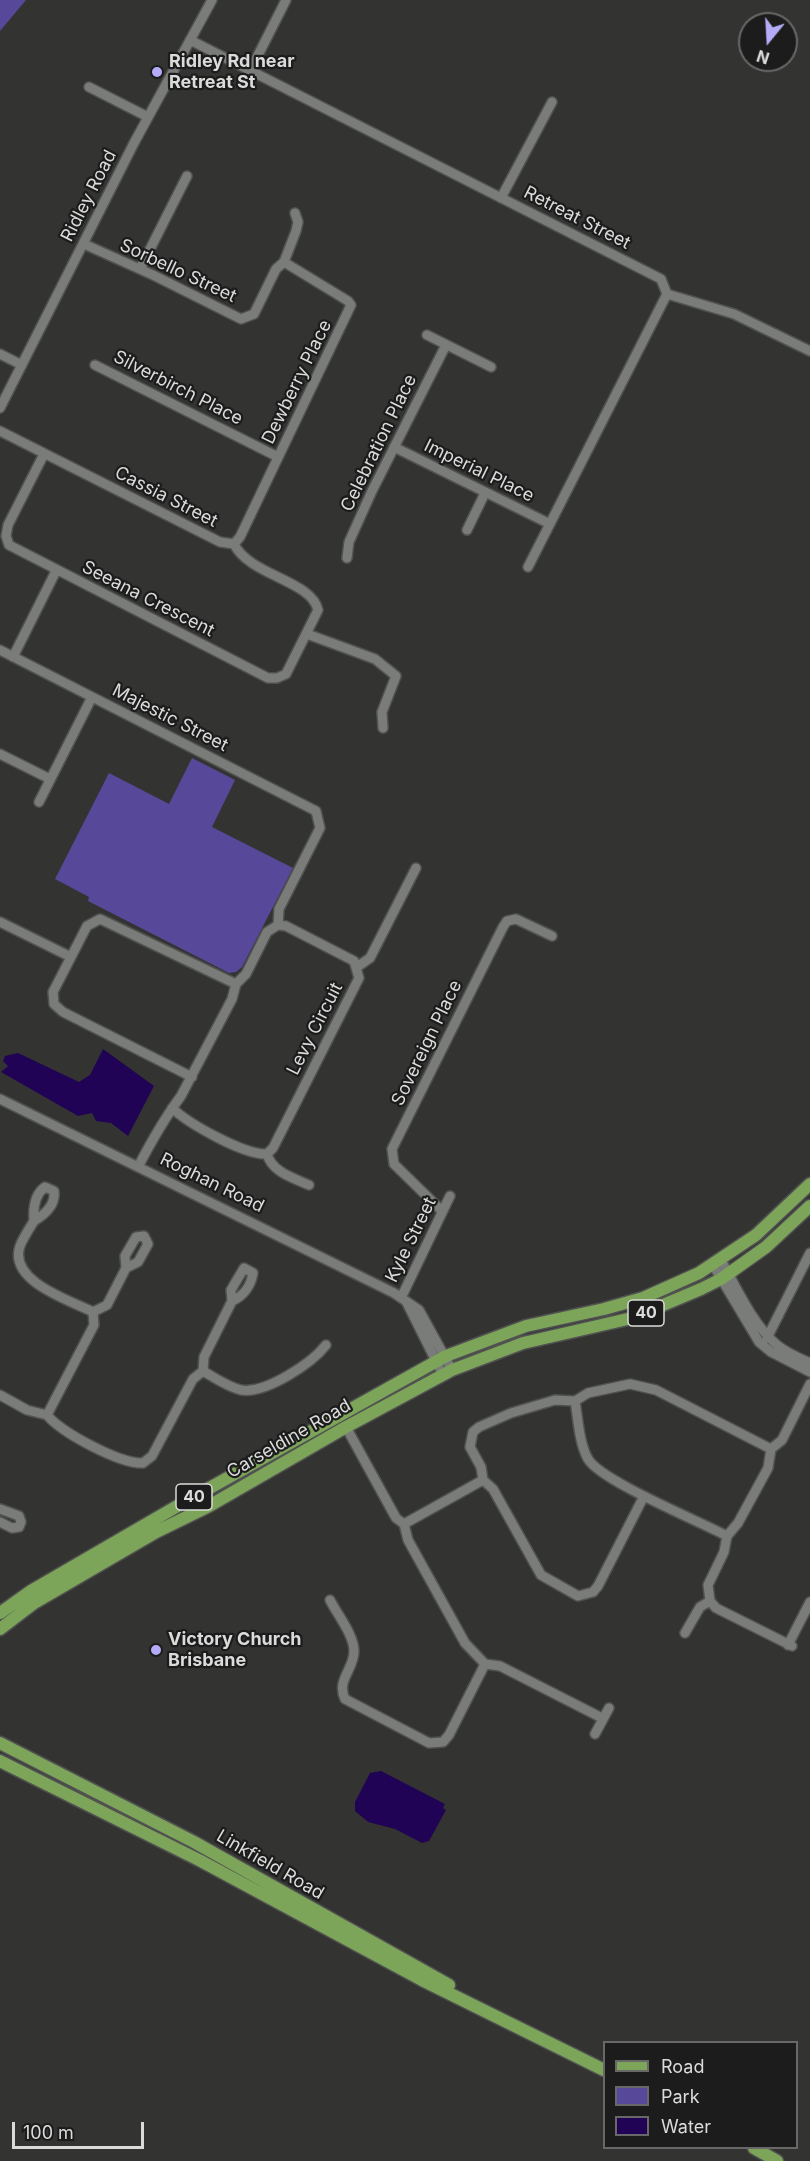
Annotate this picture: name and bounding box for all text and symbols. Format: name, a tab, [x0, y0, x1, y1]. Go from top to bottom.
north arrow	[738, 12, 798, 72]
text: N	[754, 46, 772, 69]
place label: Ridley Rd near Retreat St	[169, 51, 295, 94]
marker: Ridley Rd near Retreat St	[150, 65, 164, 79]
street label: Ridley Road	[57, 147, 121, 245]
street label: Retreat Street	[520, 182, 634, 254]
street label: Sorbello Street	[116, 235, 240, 307]
street label: Dewberry Place	[258, 316, 336, 448]
street label: Silverbirch Place	[110, 346, 246, 430]
street label: Celebration Place	[336, 371, 422, 515]
street label: Imperial Place	[420, 435, 538, 507]
street label: Cassia Street	[111, 462, 221, 532]
street label: Seeana Crescent	[78, 556, 218, 642]
street label: Majestic Street	[108, 680, 232, 756]
street label: Sovereign Place	[387, 977, 467, 1109]
street label: Levy Circuit	[283, 979, 347, 1079]
street label: Roghan Road	[156, 1149, 268, 1217]
street label: Kyle Street	[381, 1194, 441, 1286]
road number: 40	[628, 1300, 664, 1326]
street label: Carseldine Road	[223, 1395, 355, 1483]
road number: 40	[176, 1484, 212, 1510]
place label: Victory Church Brisbane	[168, 1629, 301, 1672]
marker: Victory Church Brisbane	[149, 1643, 163, 1657]
street label: Linkfield Road	[212, 1826, 328, 1904]
legend	[603, 2041, 798, 2149]
text: Road	[661, 2056, 704, 2077]
text: Park	[661, 2086, 700, 2107]
scale bar	[15, 2110, 147, 2148]
text: Water	[661, 2116, 711, 2137]
text: 100 m	[23, 2122, 74, 2143]

